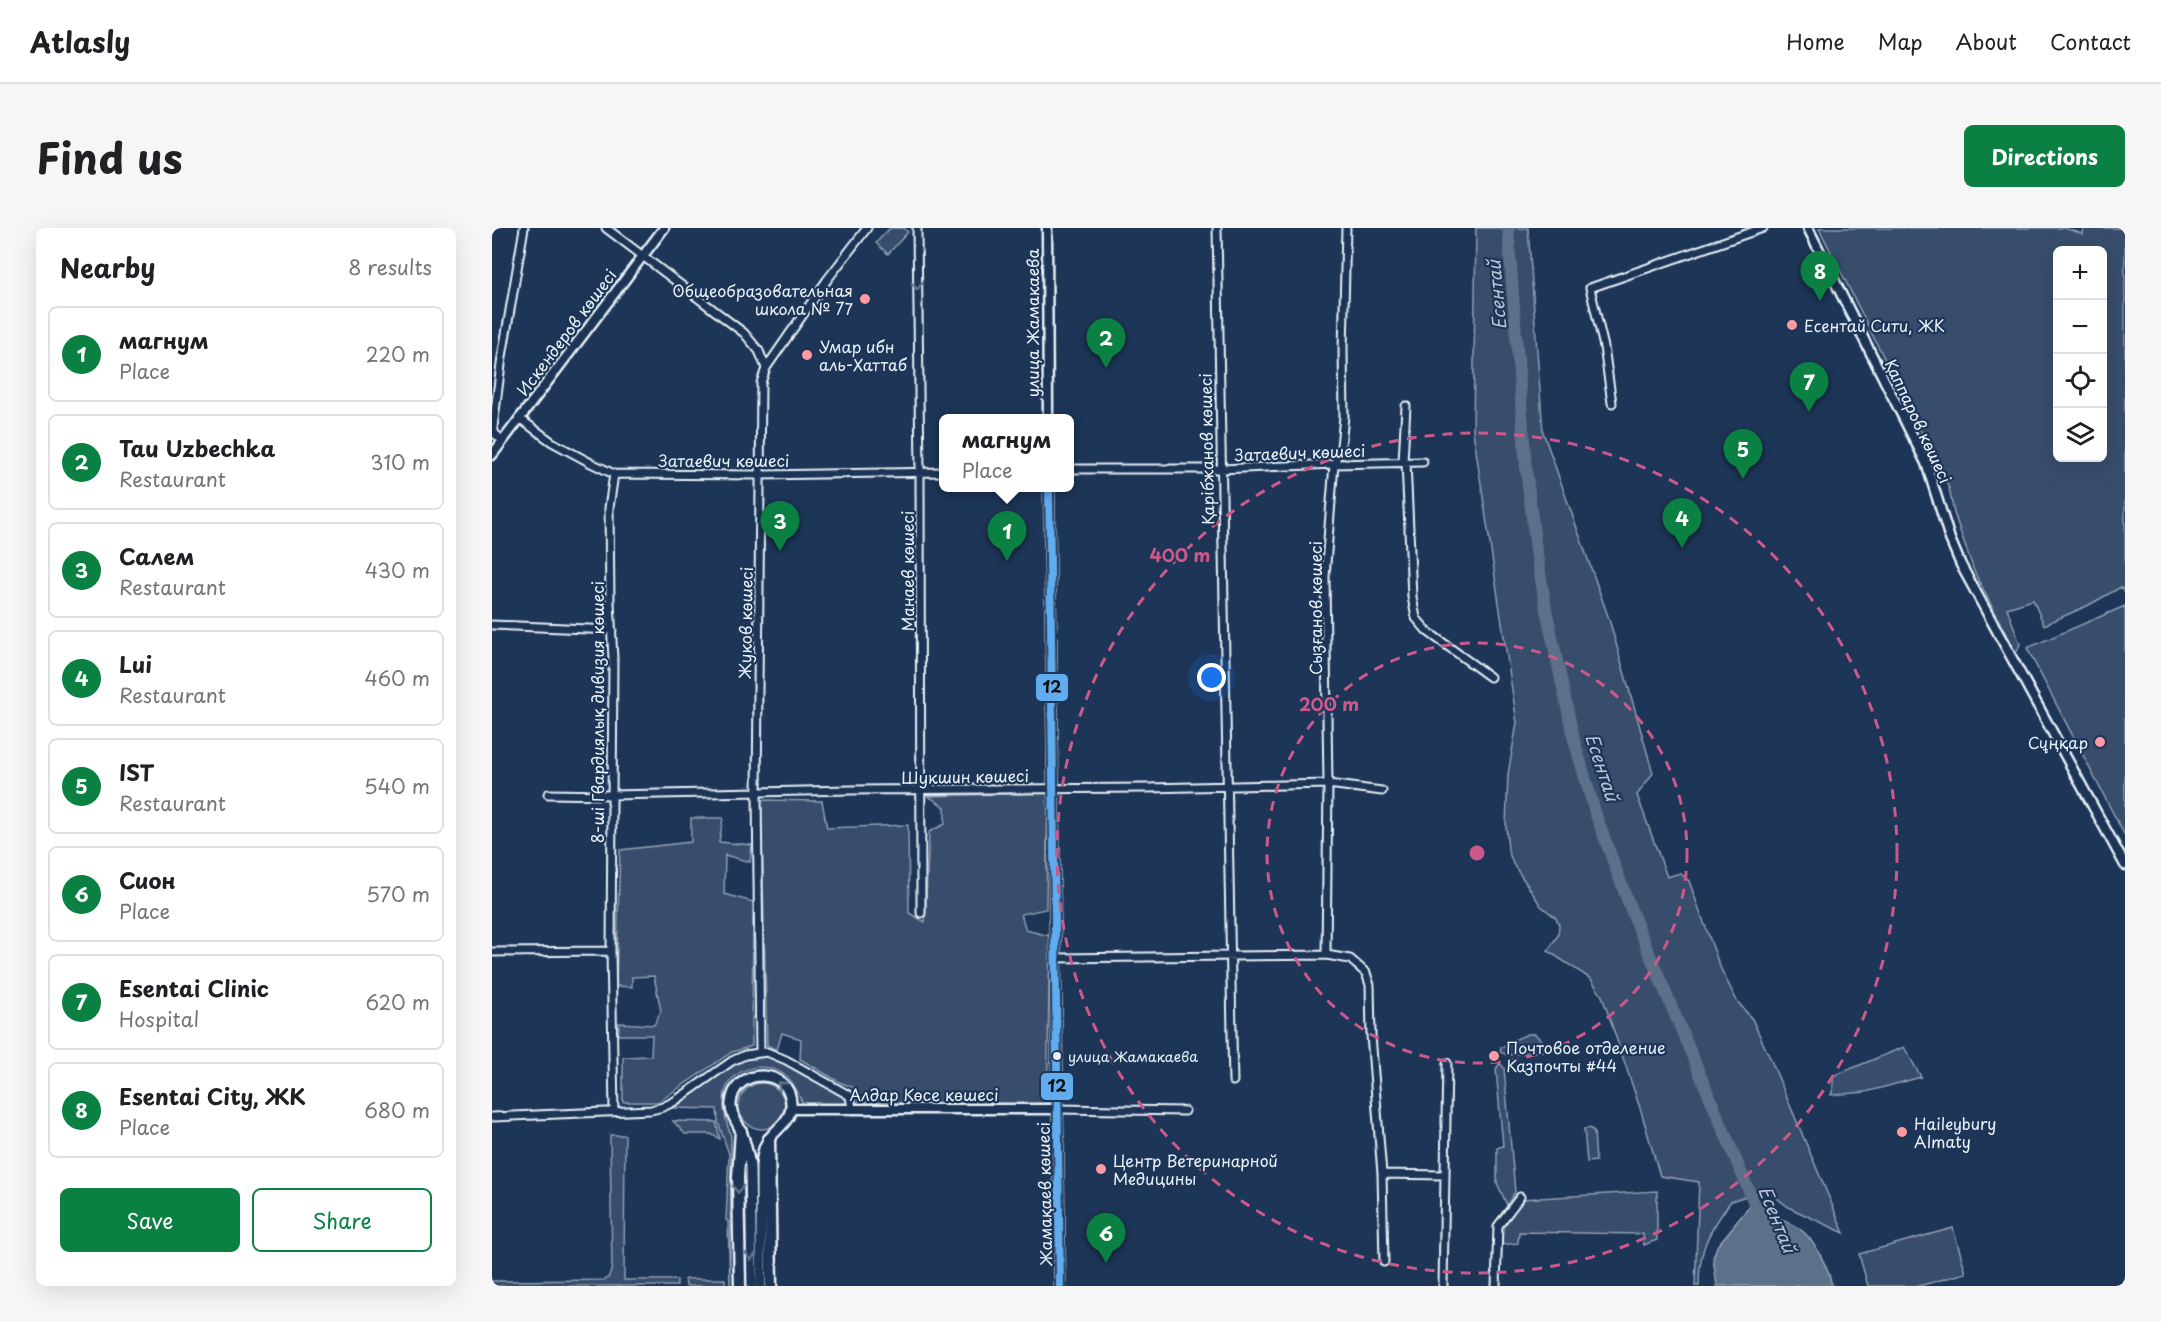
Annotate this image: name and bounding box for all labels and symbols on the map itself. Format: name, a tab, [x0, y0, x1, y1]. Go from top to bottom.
street label: улица Жамакаева	[1020, 249, 1044, 397]
pin: 8	[1800, 251, 1840, 301]
water label: Есентай	[1479, 257, 1512, 331]
street label: Искендеров көшесі	[510, 264, 622, 400]
place label: Общеобразовательная школа № 77	[672, 278, 853, 320]
one-way arrow	[911, 282, 923, 291]
marker: Общеобразовательная школа № 77	[858, 292, 872, 306]
place label: Есентай Сити, ЖК	[1804, 313, 1945, 337]
pin: 2	[1086, 318, 1126, 368]
marker: Есентай Сити, ЖК	[1785, 318, 1799, 332]
place label: Умар ибн аль-Хаттаб	[819, 334, 908, 376]
marker: Умар ибн аль-Хаттаб	[800, 348, 814, 362]
street label: Қаппаров көшесі	[1880, 355, 1958, 487]
pin: 7	[1790, 362, 1828, 412]
street label: Қарібжанов көшесі	[1193, 373, 1219, 525]
pin: 5	[1724, 430, 1762, 479]
street label: Затаевич көшесі	[1234, 438, 1366, 466]
street label: Затаевич көшесі	[659, 448, 789, 472]
pin: 4	[1662, 498, 1702, 548]
pin: 3	[760, 502, 800, 551]
street label: Манаев көшесі	[895, 511, 919, 631]
pin: 1	[988, 512, 1026, 561]
text: 400 m	[1150, 541, 1210, 568]
street label: Сызғанов көшесі	[1303, 541, 1327, 675]
street label: Жуков көшесі	[732, 567, 758, 679]
street label: 8-ші Гвардиялық дивизия көшесі	[585, 581, 609, 843]
your location	[1197, 663, 1226, 692]
line badge: 12	[1035, 673, 1069, 702]
text: 12	[1043, 674, 1061, 698]
text: 200 m	[1299, 690, 1359, 717]
water label: Есентай	[1579, 730, 1627, 807]
place label: Сұңқар	[2028, 730, 2088, 754]
marker: Сұңқар	[2093, 735, 2107, 749]
street label: Шукшин көшесі	[901, 763, 1029, 789]
centre of rings	[1467, 843, 1487, 863]
place label: Почтовое отделение Казпочты #44	[1506, 1035, 1666, 1077]
place label: улица Жамакаева	[1068, 1046, 1198, 1067]
marker: Почтовое отделение Казпочты #44	[1487, 1049, 1501, 1063]
marker: улица Жамакаева	[1051, 1050, 1063, 1062]
line badge: 12	[1040, 1072, 1074, 1101]
text: 12	[1048, 1073, 1066, 1097]
one-way arrow	[777, 1081, 787, 1092]
street label: Алдар Көсе көшесі	[849, 1082, 999, 1106]
place label: Haileybury Almaty	[1914, 1111, 1996, 1153]
street label: Жамақаев көшесі	[1031, 1122, 1057, 1266]
marker: Haileybury Almaty	[1895, 1125, 1909, 1139]
place label: Центр Ветеринарной Медицины	[1113, 1148, 1278, 1190]
marker: Центр Ветеринарной Медицины	[1094, 1162, 1108, 1176]
water label: Есентай	[1752, 1182, 1804, 1259]
one-way arrow	[732, 1185, 744, 1194]
pin: 6	[1086, 1214, 1126, 1263]
one-way arrow	[745, 1252, 758, 1261]

